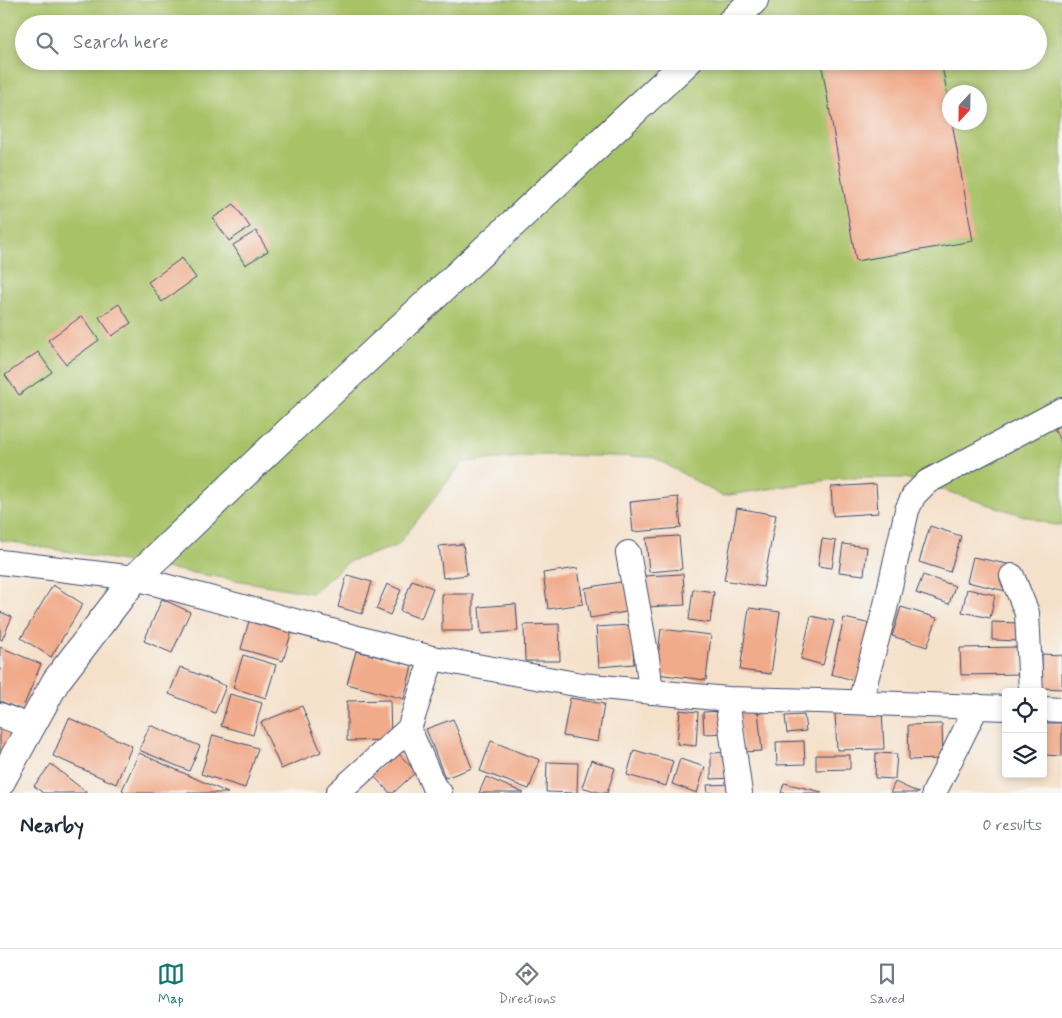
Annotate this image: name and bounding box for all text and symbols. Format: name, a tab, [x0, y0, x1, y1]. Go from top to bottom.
search box	[15, 15, 1047, 70]
icon: search	[33, 29, 61, 57]
text: Search here	[73, 30, 169, 55]
north arrow	[942, 85, 987, 130]
map controls	[1002, 688, 1047, 778]
button: locate	[1002, 688, 1047, 733]
button: layers	[1002, 733, 1047, 778]
text: Nearby	[20, 812, 84, 840]
text: 0 results	[982, 815, 1042, 836]
tab: Map	[157, 960, 185, 1008]
tab: Directions	[499, 960, 556, 1008]
tab: Saved	[870, 960, 905, 1008]

